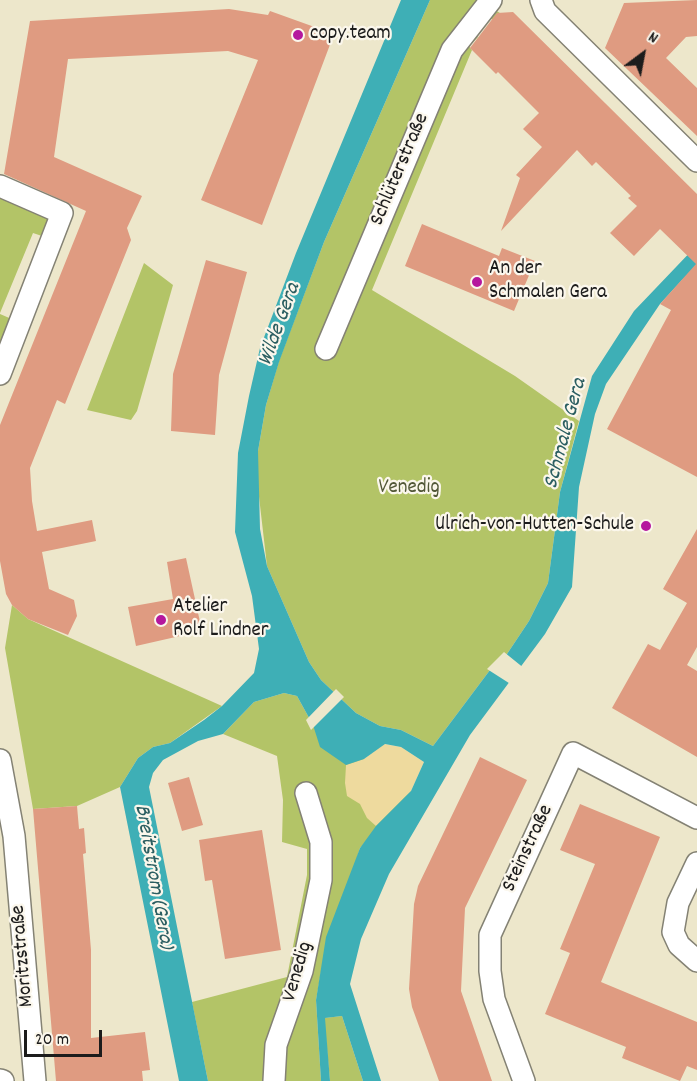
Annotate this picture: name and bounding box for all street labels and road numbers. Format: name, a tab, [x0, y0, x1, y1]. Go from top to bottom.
street label: Schlüterstraße	[366, 110, 436, 230]
street label: Steinstraße	[498, 801, 560, 897]
street label: Moritzstraße	[7, 904, 41, 1008]
street label: Venedig	[278, 939, 320, 1005]

